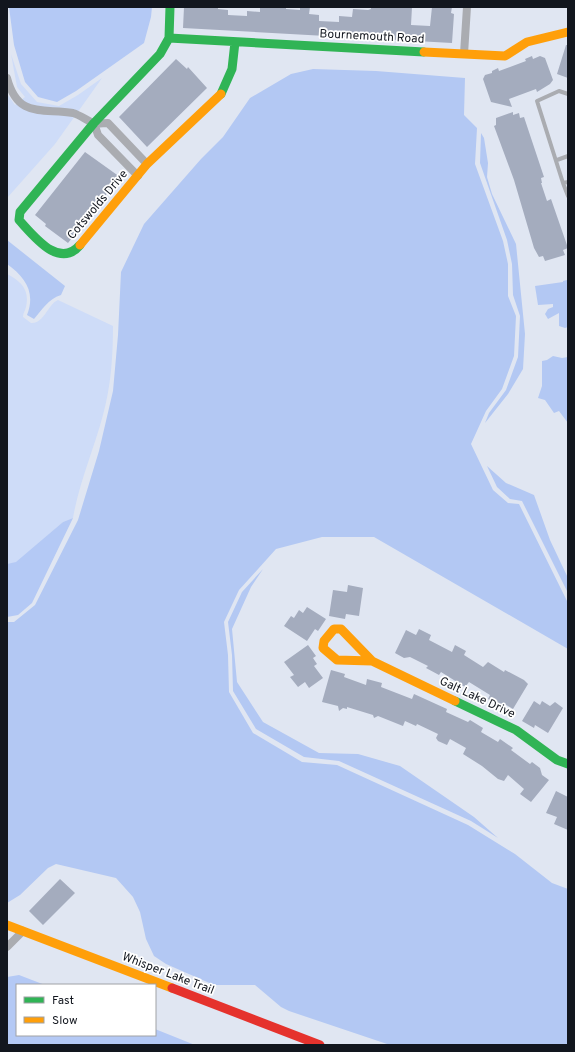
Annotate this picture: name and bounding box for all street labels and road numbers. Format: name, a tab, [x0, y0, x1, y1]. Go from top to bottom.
street label: Bournemouth Road	[319, 26, 425, 48]
street label: Cotswolds Drive	[64, 167, 132, 243]
street label: Galt Lake Drive	[437, 673, 517, 723]
street label: Whisper Lake Trail	[120, 949, 216, 999]

